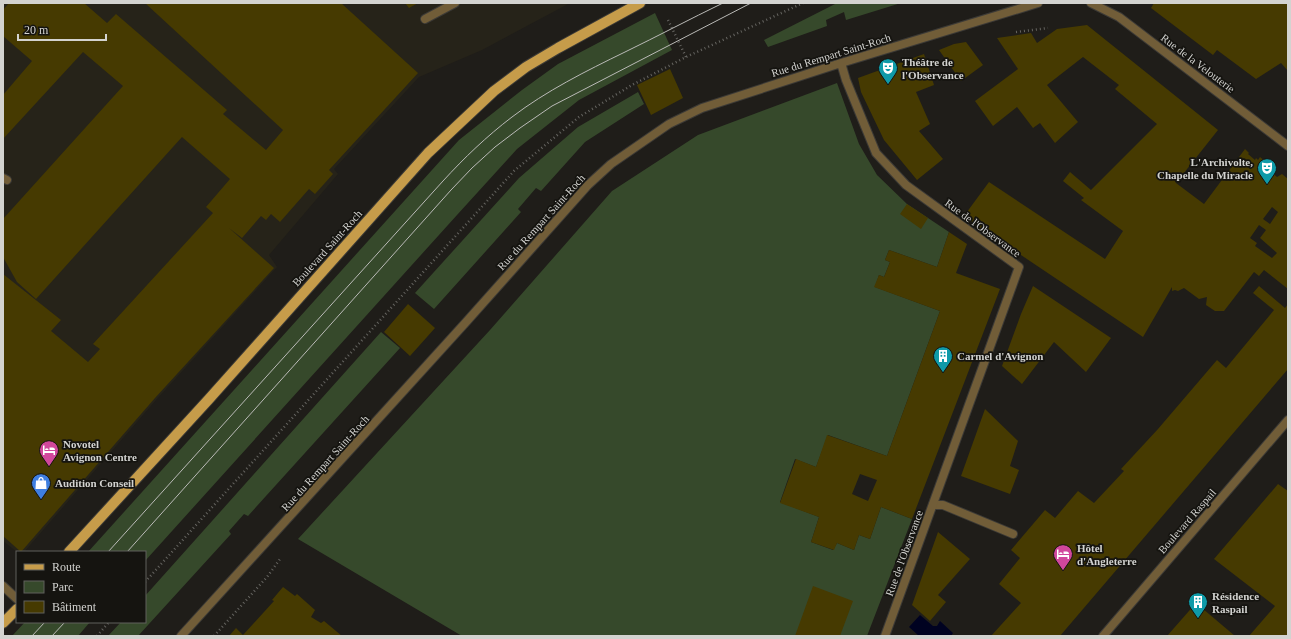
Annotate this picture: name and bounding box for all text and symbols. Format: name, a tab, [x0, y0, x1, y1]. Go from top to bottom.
scale bar	[18, 16, 106, 42]
text: 20 m	[24, 23, 49, 37]
street label: Rue du Rempart Saint-Roch	[770, 31, 893, 79]
street label: Rue de la Velouterie	[1159, 31, 1237, 95]
place label: Théâtre de l'Observance	[902, 56, 964, 81]
theatre icon: Théâtre de l'Observance	[877, 57, 899, 85]
place label: L'Archivolte, Chapelle du Miracle	[1157, 156, 1253, 181]
theatre icon: L'Archivolte, Chapelle du Miracle	[1256, 157, 1278, 185]
street label: Rue du Rempart Saint-Roch	[495, 171, 587, 272]
street label: Rue de l'Observance	[943, 197, 1023, 260]
street label: Boulevard Saint-Roch	[290, 207, 365, 288]
building icon: Carmel d'Avignon	[932, 345, 954, 373]
place label: Carmel d'Avignon	[957, 350, 1043, 362]
street label: Rue du Rempart Saint-Roch	[279, 412, 371, 513]
place label: Novotel Avignon Centre	[63, 438, 137, 463]
hotel icon: Novotel Avignon Centre	[38, 439, 60, 467]
shop icon: Audition Conseil	[30, 472, 52, 500]
place label: Audition Conseil	[55, 477, 134, 489]
street label: Boulevard Raspail	[1156, 486, 1218, 556]
street label: Rue de l'Observance	[883, 508, 925, 598]
place label: Hôtel d'Angleterre	[1077, 542, 1137, 567]
hotel icon: Hôtel d'Angleterre	[1052, 543, 1074, 571]
legend	[16, 551, 146, 623]
text: Route	[52, 560, 81, 574]
text: Parc	[52, 580, 73, 594]
place label: Résidence Raspail	[1212, 590, 1259, 615]
building icon: Résidence Raspail	[1187, 591, 1209, 619]
text: Bâtiment	[52, 600, 97, 614]

